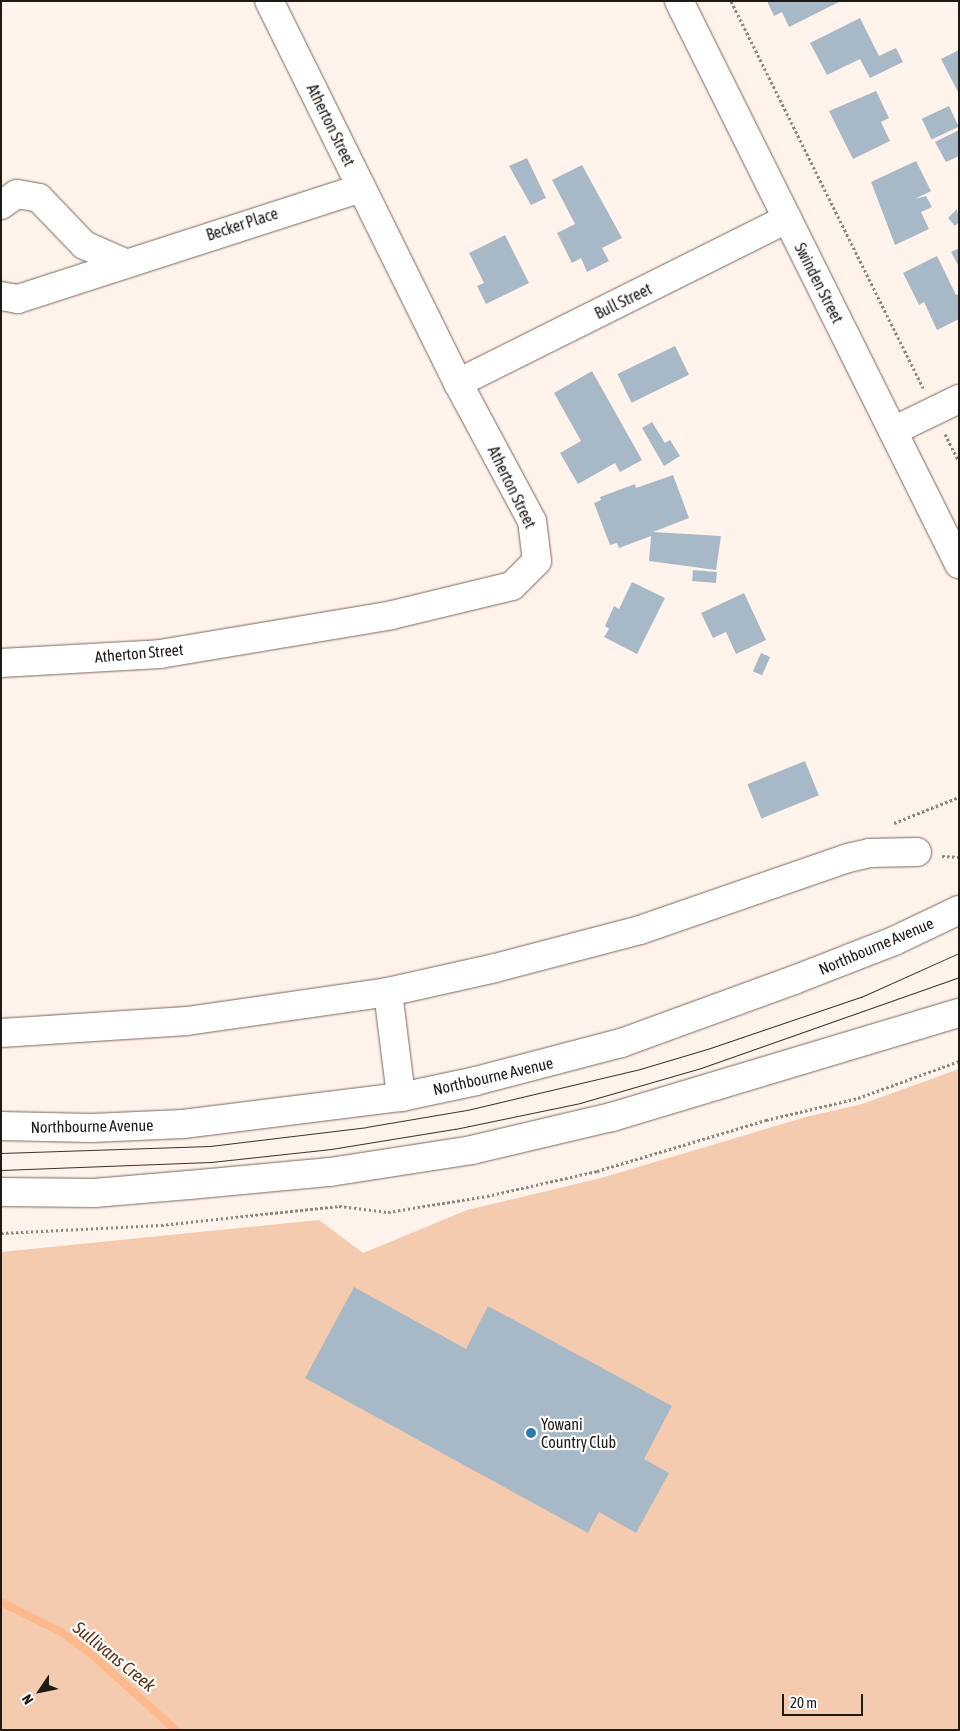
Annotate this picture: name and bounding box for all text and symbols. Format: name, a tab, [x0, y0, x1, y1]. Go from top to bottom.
street label: Atherton Street	[303, 81, 359, 169]
street label: Becker Place	[204, 203, 280, 245]
street label: Swinden Street	[791, 240, 847, 326]
street label: Bull Street	[591, 279, 655, 323]
street label: Atherton Street	[484, 443, 540, 531]
street label: Atherton Street	[94, 640, 184, 666]
street label: Northbourne Avenue	[816, 913, 936, 979]
street label: Northbourne Avenue	[431, 1053, 555, 1099]
street label: Northbourne Avenue	[30, 1115, 154, 1137]
place label: Yowani Country Club	[541, 1414, 616, 1452]
marker: Yowani Country Club	[525, 1427, 537, 1439]
water label: Sullivans Creek	[68, 1617, 160, 1697]
north arrow	[15, 1666, 65, 1716]
scale bar	[785, 1684, 866, 1716]
text: N	[19, 1691, 37, 1707]
text: 20 m	[790, 1694, 817, 1711]

